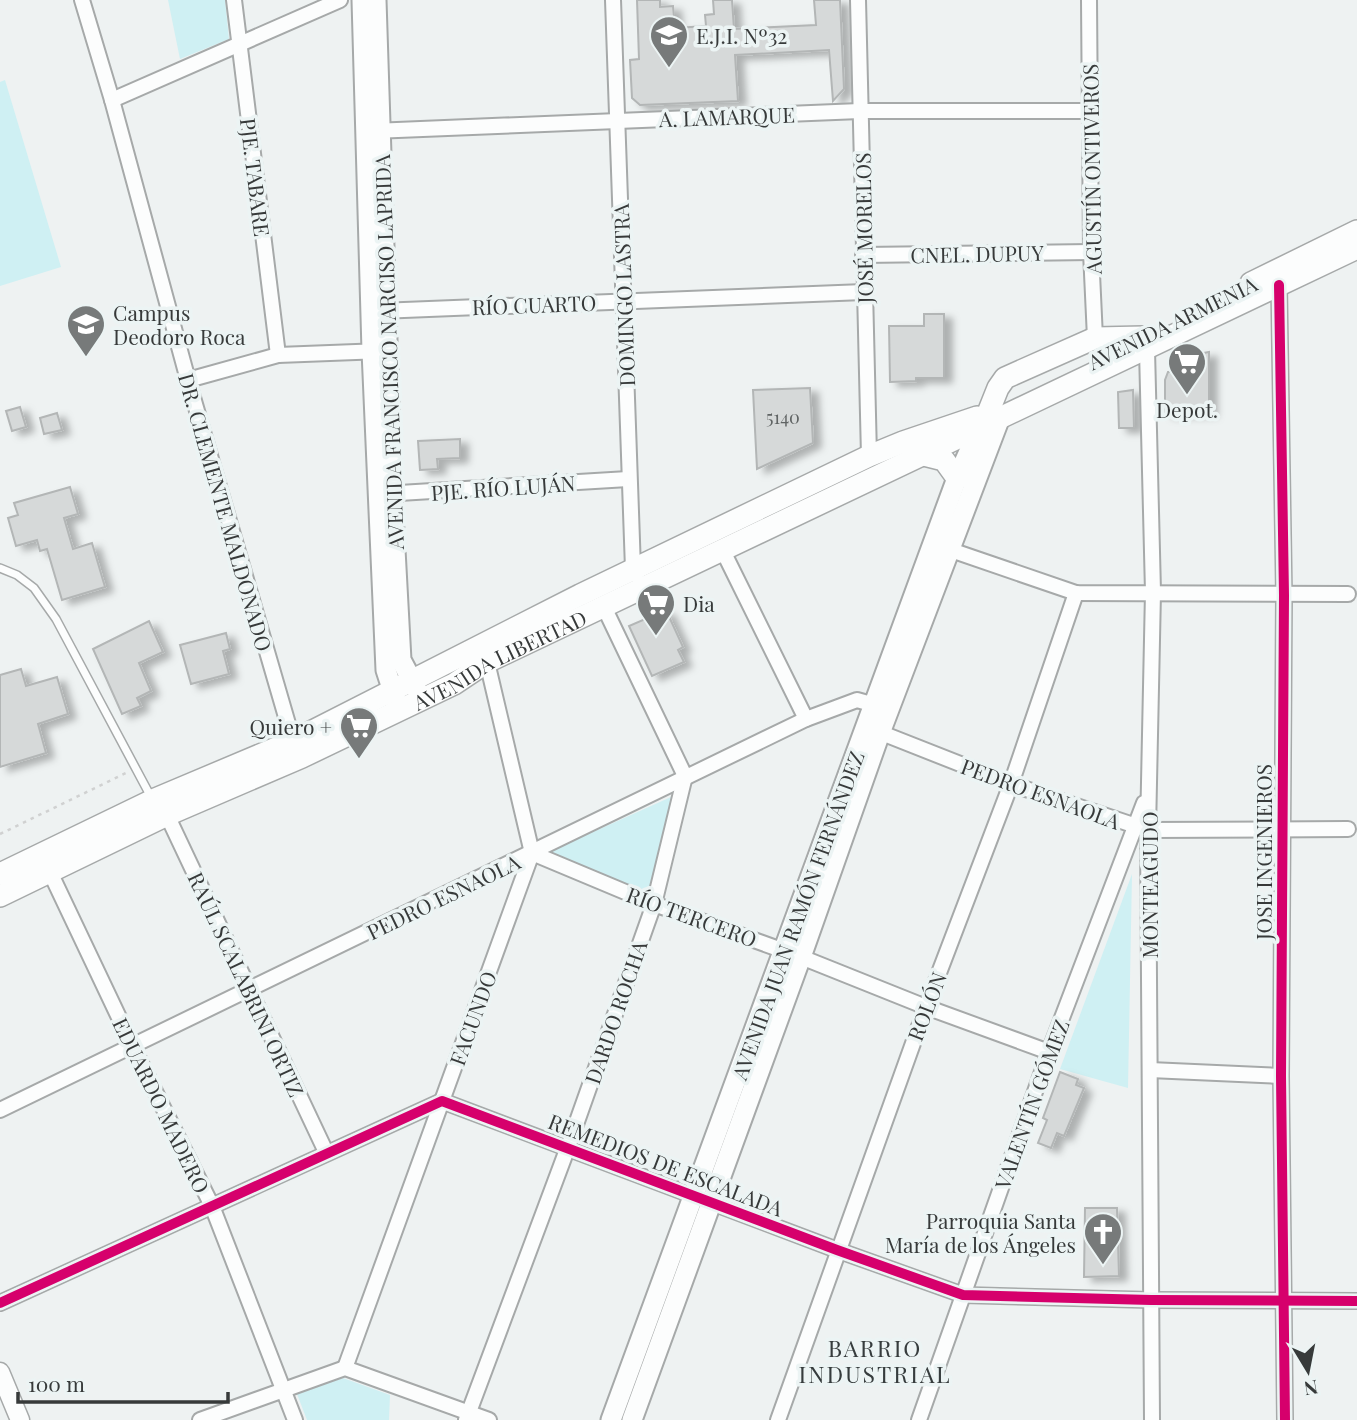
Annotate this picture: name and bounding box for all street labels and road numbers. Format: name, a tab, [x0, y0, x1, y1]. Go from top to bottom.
street label: AGUSTÍN ONTIVEROS	[1075, 63, 1107, 276]
street label: A. LAMARQUE	[657, 100, 796, 132]
street label: PJE. TABARE	[235, 116, 277, 238]
street label: JOSÉ MORELOS	[848, 152, 878, 305]
street label: AVENIDA FRANCISCO NARCISO LAPRIDA	[367, 153, 409, 551]
street label: DOMINGO LASTRA	[606, 202, 640, 387]
street label: CNEL. DUPUY	[910, 238, 1044, 268]
street label: AVENIDA ARMENIA	[1082, 268, 1262, 376]
street label: RÍO CUARTO	[471, 288, 597, 320]
street label: DR. CLEMENTE MALDONADO	[173, 370, 279, 654]
street label: PJE. RÍO LUJÁN	[430, 468, 576, 506]
street label: AVENIDA LIBERTAD	[407, 603, 591, 716]
street label: AVENIDA JUAN RAMÓN FERNÁNDEZ	[724, 747, 870, 1084]
street label: PEDRO ESNAOLA	[958, 751, 1125, 835]
street label: JOSE INGENIEROS	[1249, 764, 1277, 941]
street label: MONTEAGUDO	[1135, 811, 1163, 959]
street label: PEDRO ESNAOLA	[362, 846, 525, 945]
street label: RAÚL SCALABRINI ORTIZ	[183, 867, 311, 1101]
street label: RÍO TERCERO	[623, 879, 761, 953]
street label: DARDO ROCHA	[577, 936, 653, 1087]
street label: FACUNDO	[442, 967, 502, 1069]
street label: ROLÓN	[900, 967, 952, 1044]
street label: EDUARDO MADERO	[107, 1013, 217, 1197]
street label: VALENTÍN GÓMEZ	[987, 1015, 1075, 1194]
street label: REMEDIOS DE ESCALADA	[545, 1106, 788, 1222]

